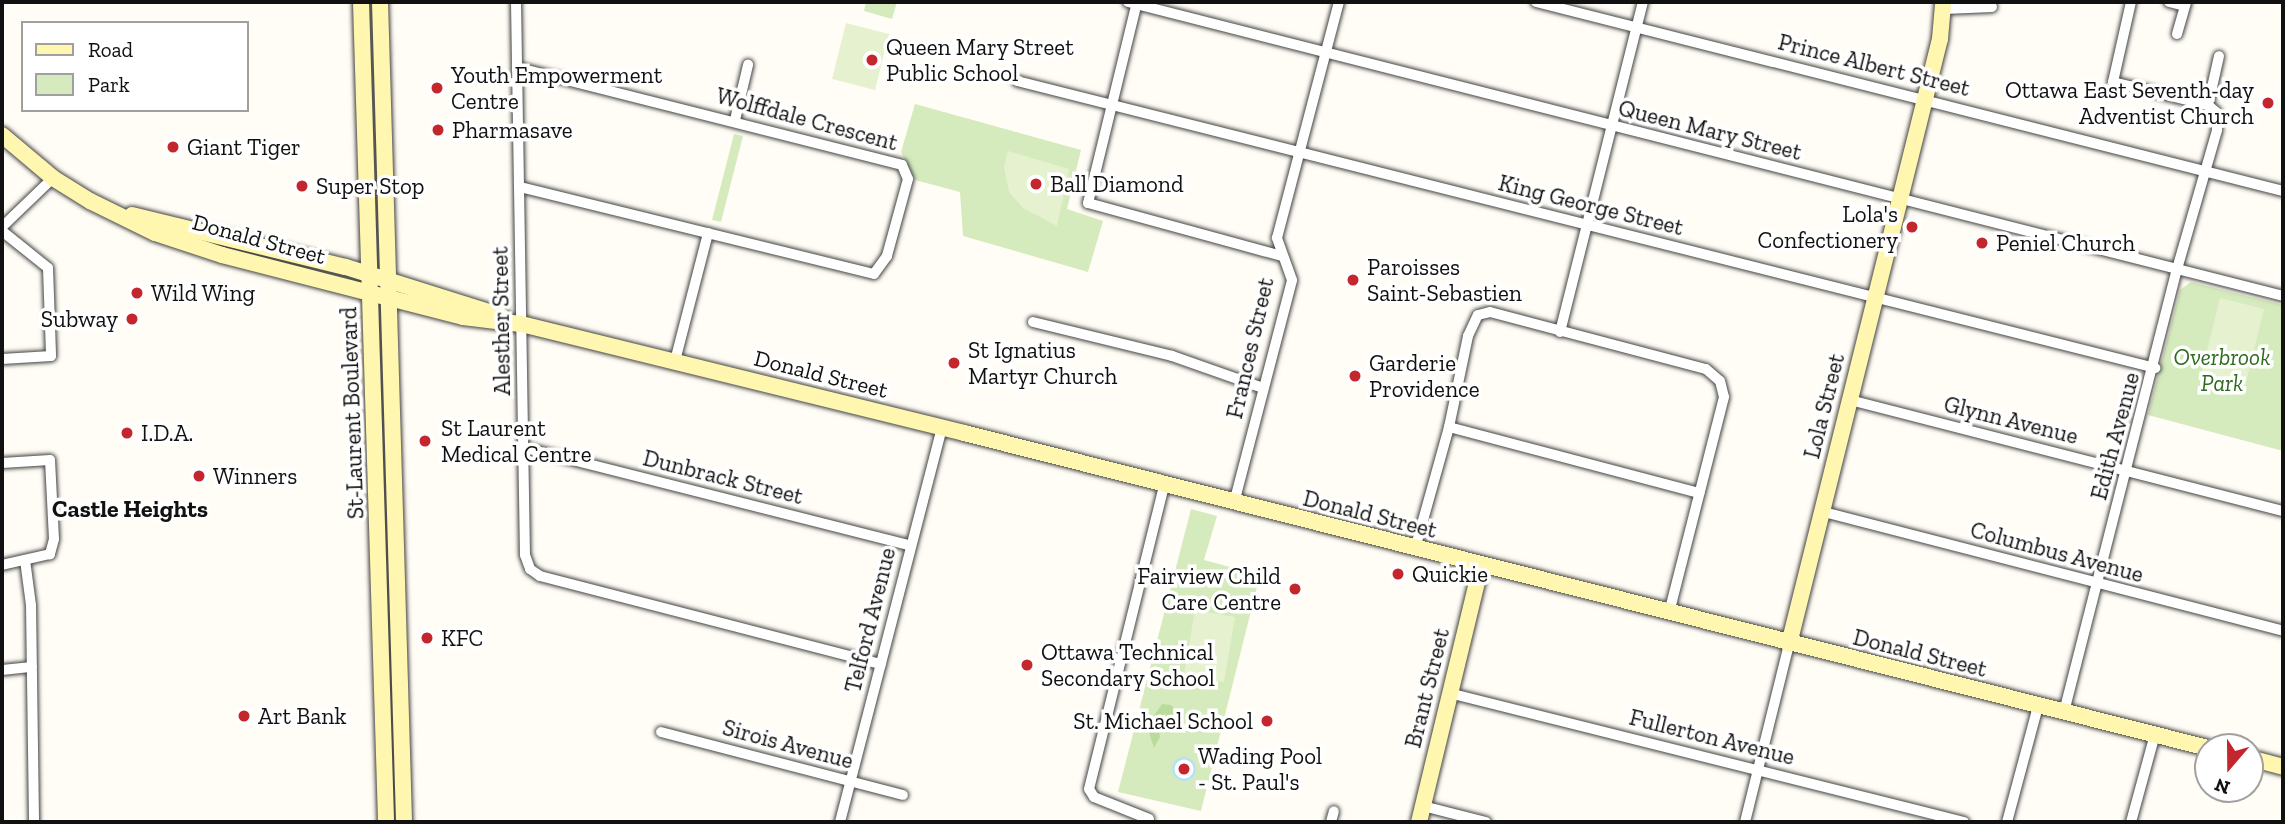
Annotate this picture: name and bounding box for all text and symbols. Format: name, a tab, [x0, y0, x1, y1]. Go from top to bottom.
legend	[21, 21, 248, 112]
street label: Prince Albert Street	[1775, 28, 1973, 102]
place label: Queen Mary Street Public School	[886, 33, 1074, 87]
text: Road	[88, 37, 133, 62]
marker: Queen Mary Street Public School	[864, 52, 880, 68]
place label: Youth Empowerment Centre	[451, 61, 662, 115]
text: Park	[88, 72, 130, 97]
place label: Ottawa East Seventh-day Adventist Church	[2005, 76, 2254, 130]
marker: Youth Empowerment Centre	[429, 80, 445, 96]
street label: Wolffdale Crescent	[713, 81, 901, 157]
street label: Queen Mary Street	[1615, 94, 1805, 166]
marker: Ottawa East Seventh-day Adventist Church	[2260, 95, 2276, 111]
place label: Pharmasave	[452, 116, 573, 144]
marker: Pharmasave	[430, 122, 446, 138]
place label: Giant Tiger	[187, 133, 301, 161]
marker: Giant Tiger	[165, 139, 181, 155]
street label: King George Street	[1496, 169, 1686, 241]
place label: Ball Diamond	[1050, 170, 1184, 198]
place label: Super Stop	[316, 172, 425, 200]
marker: Ball Diamond	[1028, 176, 1044, 192]
marker: Super Stop	[294, 178, 310, 194]
place label: Lola's Confectionery	[1757, 200, 1898, 254]
street label: Donald Street	[189, 208, 329, 270]
marker: Lola's Confectionery	[1904, 219, 1920, 235]
place label: Peniel Church	[1996, 229, 2135, 257]
marker: Peniel Church	[1974, 235, 1990, 251]
street label: Alesther Street	[486, 246, 516, 396]
place label: Paroisses Saint-Sebastien	[1367, 253, 1522, 307]
marker: Paroisses Saint-Sebastien	[1345, 272, 1361, 288]
street label: Frances Street	[1220, 275, 1280, 421]
place label: Wild Wing	[151, 279, 256, 307]
marker: Wild Wing	[129, 285, 145, 301]
place label: Subway	[41, 305, 118, 333]
street label: St-Laurent Boulevard	[335, 306, 369, 520]
marker: Subway	[124, 311, 140, 327]
place label: St Ignatius Martyr Church	[968, 336, 1118, 390]
park label: Overbrook Park	[2174, 343, 2270, 397]
street label: Donald Street	[751, 344, 891, 404]
place label: Garderie Providence	[1369, 349, 1479, 403]
street label: Lola Street	[1798, 351, 1850, 461]
marker: St Ignatius Martyr Church	[946, 355, 962, 371]
marker: Garderie Providence	[1347, 368, 1363, 384]
street label: Edith Avenue	[2085, 369, 2145, 503]
street label: Glynn Avenue	[1941, 390, 2081, 450]
place label: St Laurent Medical Centre	[441, 414, 592, 468]
place label: I.D.A.	[141, 419, 193, 447]
marker: I.D.A.	[119, 425, 135, 441]
marker: St Laurent Medical Centre	[415, 431, 435, 451]
street label: Dunbrack Street	[640, 444, 806, 510]
place label: Winners	[213, 462, 297, 490]
marker: Winners	[191, 468, 207, 484]
street label: Donald Street	[1300, 484, 1440, 544]
district label: Castle Heights	[52, 495, 208, 523]
street label: Columbus Avenue	[1967, 516, 2147, 588]
street label: Telford Avenue	[839, 544, 901, 696]
place label: Quickie	[1412, 560, 1488, 588]
place label: Fairview Child Care Centre	[1137, 562, 1281, 616]
marker: Quickie	[1390, 566, 1406, 582]
marker: Fairview Child Care Centre	[1287, 581, 1303, 597]
street label: Donald Street	[1850, 623, 1990, 683]
place label: KFC	[441, 624, 483, 652]
street label: Brant Street	[1399, 625, 1455, 751]
marker: KFC	[419, 630, 435, 646]
place label: Ottawa Technical Secondary School	[1041, 638, 1216, 692]
marker: Ottawa Technical Secondary School	[1019, 657, 1035, 673]
place label: Art Bank	[258, 702, 346, 730]
street label: Fullerton Avenue	[1626, 703, 1798, 771]
place label: St. Michael School	[1073, 707, 1253, 735]
marker: Art Bank	[236, 708, 252, 724]
street label: Sirois Avenue	[719, 713, 857, 775]
marker: St. Michael School	[1259, 713, 1275, 729]
north arrow	[2194, 733, 2264, 803]
place label: Wading Pool - St. Paul's	[1198, 742, 1322, 796]
marker: Wading Pool - St. Paul's	[1176, 761, 1192, 777]
text: N	[2212, 773, 2233, 800]

